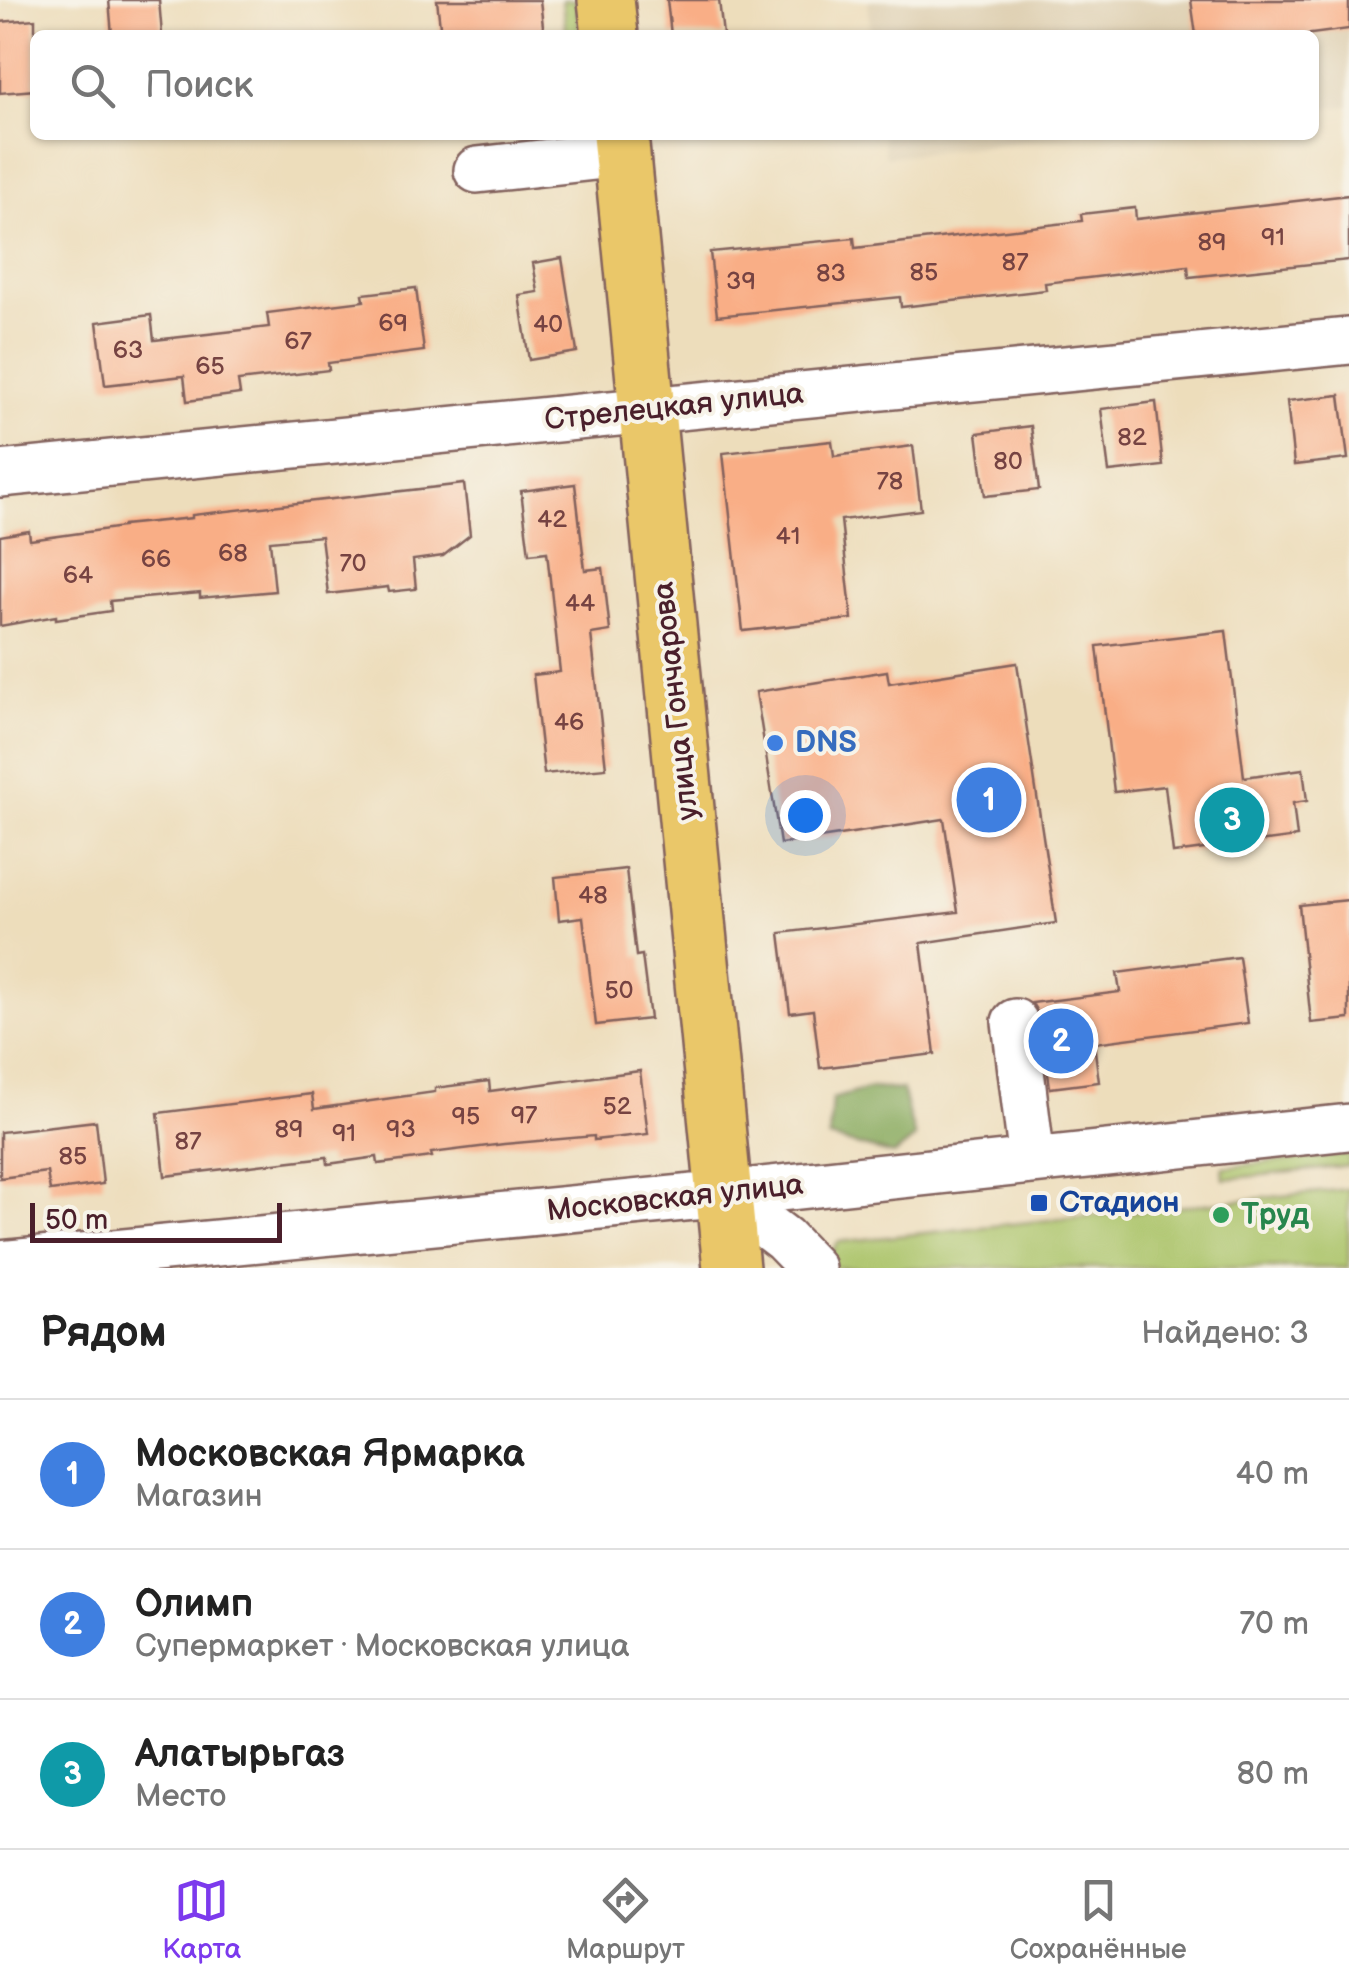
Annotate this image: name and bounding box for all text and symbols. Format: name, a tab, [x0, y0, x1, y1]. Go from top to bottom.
search box	[30, 30, 1319, 140]
icon: search	[65, 58, 120, 113]
text: Поиск	[145, 63, 253, 108]
house number: 91	[1261, 222, 1285, 253]
house number: 89	[1197, 227, 1227, 258]
house number: 87	[1002, 247, 1029, 278]
house number: 85	[910, 257, 938, 288]
house number: 83	[816, 258, 846, 289]
house number: 39	[726, 266, 756, 297]
house number: 69	[378, 308, 408, 339]
house number: 40	[533, 309, 563, 340]
house number: 67	[284, 326, 312, 357]
house number: 63	[113, 335, 143, 366]
house number: 65	[195, 351, 225, 382]
street label: Стрелецкая улица	[543, 375, 806, 439]
house number: 82	[1117, 422, 1147, 453]
house number: 80	[993, 446, 1023, 477]
house number: 78	[877, 466, 903, 497]
house number: 42	[537, 504, 567, 535]
house number: 41	[776, 521, 800, 552]
house number: 68	[218, 538, 248, 569]
house number: 66	[141, 544, 171, 575]
house number: 70	[340, 548, 366, 579]
house number: 64	[63, 560, 93, 591]
street label: улица Гончарова	[646, 580, 706, 822]
house number: 44	[565, 588, 595, 619]
house number: 46	[554, 707, 584, 738]
place label: DNS	[795, 725, 857, 761]
marker: DNS	[764, 732, 786, 754]
pin: 1	[956, 762, 1022, 838]
pin: 3	[1200, 782, 1264, 858]
your location	[780, 790, 831, 841]
house number: 48	[578, 880, 608, 911]
house number: 50	[604, 975, 634, 1006]
pin: 2	[1028, 1004, 1094, 1078]
house number: 52	[602, 1091, 632, 1122]
house number: 97	[511, 1100, 538, 1131]
house number: 95	[452, 1101, 480, 1132]
house number: 89	[274, 1114, 304, 1145]
house number: 93	[386, 1114, 416, 1145]
house number: 91	[332, 1118, 356, 1149]
house number: 87	[175, 1126, 202, 1157]
house number: 85	[59, 1141, 87, 1172]
street label: Московская улица	[545, 1167, 805, 1229]
place label: Стадион	[1059, 1185, 1180, 1221]
marker: Стадион	[1028, 1192, 1050, 1214]
place label: Труд	[1241, 1197, 1309, 1233]
scale bar	[30, 1198, 282, 1242]
text: 50 m	[45, 1204, 108, 1237]
marker: Труд	[1210, 1204, 1232, 1226]
text: Рядом	[40, 1308, 167, 1359]
text: Найдено: 3	[1141, 1314, 1309, 1353]
text: Московская Ярмарка	[135, 1432, 525, 1477]
text: 1	[66, 1455, 79, 1494]
text: 40 m	[1236, 1455, 1309, 1494]
text: Магазин	[135, 1477, 263, 1516]
text: Олимп	[135, 1582, 253, 1627]
text: 2	[63, 1605, 82, 1644]
text: 70 m	[1239, 1605, 1309, 1644]
text: Супермаркет · Московская улица	[135, 1627, 630, 1666]
text: Алатырьгаз	[135, 1732, 345, 1777]
text: 3	[63, 1755, 82, 1794]
text: 80 m	[1236, 1755, 1309, 1794]
text: Место	[135, 1777, 226, 1816]
tab: Карта	[162, 1873, 241, 1966]
tab: Маршрут	[566, 1873, 685, 1966]
tab: Сохранённые	[1010, 1873, 1187, 1966]

